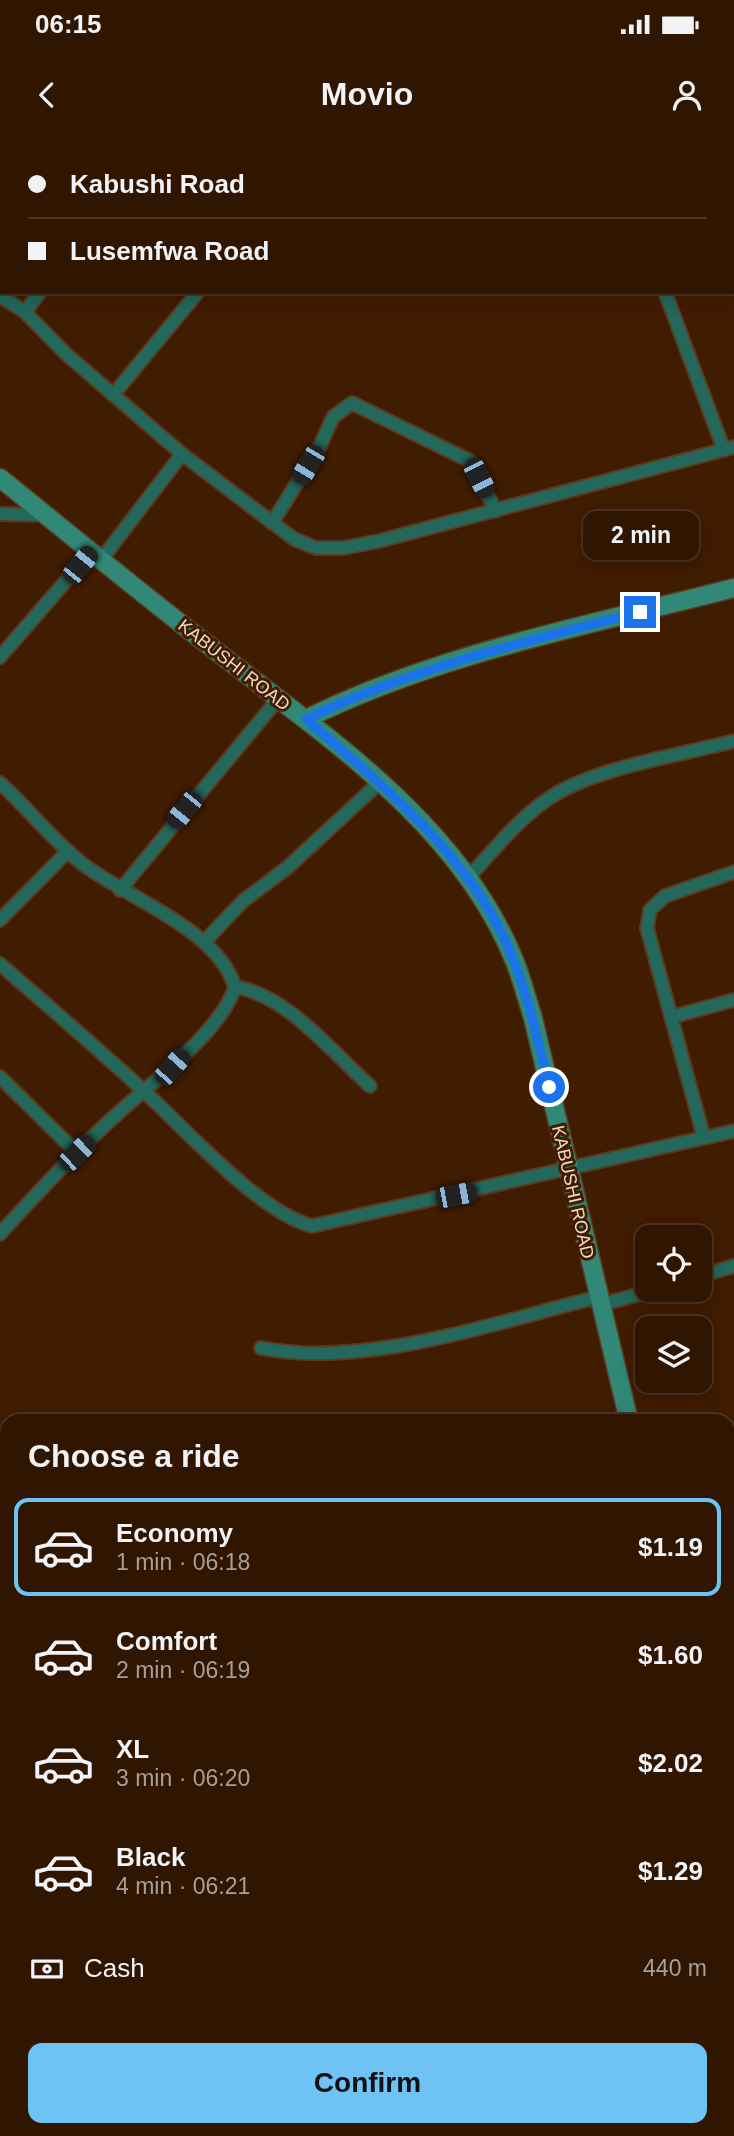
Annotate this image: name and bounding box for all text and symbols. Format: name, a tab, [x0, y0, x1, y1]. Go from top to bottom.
text: 06:15	[35, 9, 102, 39]
icon: back	[28, 76, 66, 114]
text: Movio	[321, 76, 413, 112]
icon: person	[668, 76, 706, 114]
text: Kabushi Road	[70, 169, 245, 199]
text: Lusemfwa Road	[70, 236, 269, 266]
car	[289, 442, 328, 488]
car	[461, 455, 498, 501]
callout: 2 min	[582, 510, 698, 560]
text: 2 min	[611, 522, 671, 548]
car	[59, 542, 102, 588]
route end	[624, 596, 656, 628]
street label: KABUSHI ROAD	[174, 615, 294, 715]
car	[163, 787, 206, 833]
car	[151, 1044, 194, 1090]
route start	[533, 1071, 565, 1103]
street label: KABUSHI ROAD	[548, 1123, 598, 1261]
car	[55, 1131, 100, 1175]
car	[434, 1181, 479, 1209]
map controls	[635, 1225, 712, 1393]
button: locate	[635, 1225, 712, 1302]
button: layers	[635, 1316, 712, 1393]
text: Choose a ride	[28, 1438, 240, 1474]
icon: car	[32, 1516, 95, 1579]
text: Economy	[116, 1518, 233, 1548]
text: $1.19	[638, 1532, 703, 1562]
text: 1 min · 06:18	[116, 1549, 250, 1575]
icon: car	[32, 1624, 95, 1687]
text: Comfort	[116, 1626, 217, 1656]
text: $1.60	[638, 1640, 703, 1670]
text: 2 min · 06:19	[116, 1657, 250, 1683]
icon: car	[32, 1732, 95, 1795]
text: XL	[116, 1734, 149, 1764]
text: $2.02	[638, 1748, 703, 1778]
text: 3 min · 06:20	[116, 1765, 250, 1791]
icon: car	[32, 1840, 95, 1903]
text: Black	[116, 1842, 185, 1872]
text: $1.29	[638, 1856, 703, 1886]
text: 4 min · 06:21	[116, 1873, 250, 1899]
icon: cash	[28, 1950, 66, 1988]
text: Cash	[84, 1953, 145, 1983]
text: 440 m	[643, 1955, 707, 1981]
button: Confirm	[28, 2043, 707, 2123]

